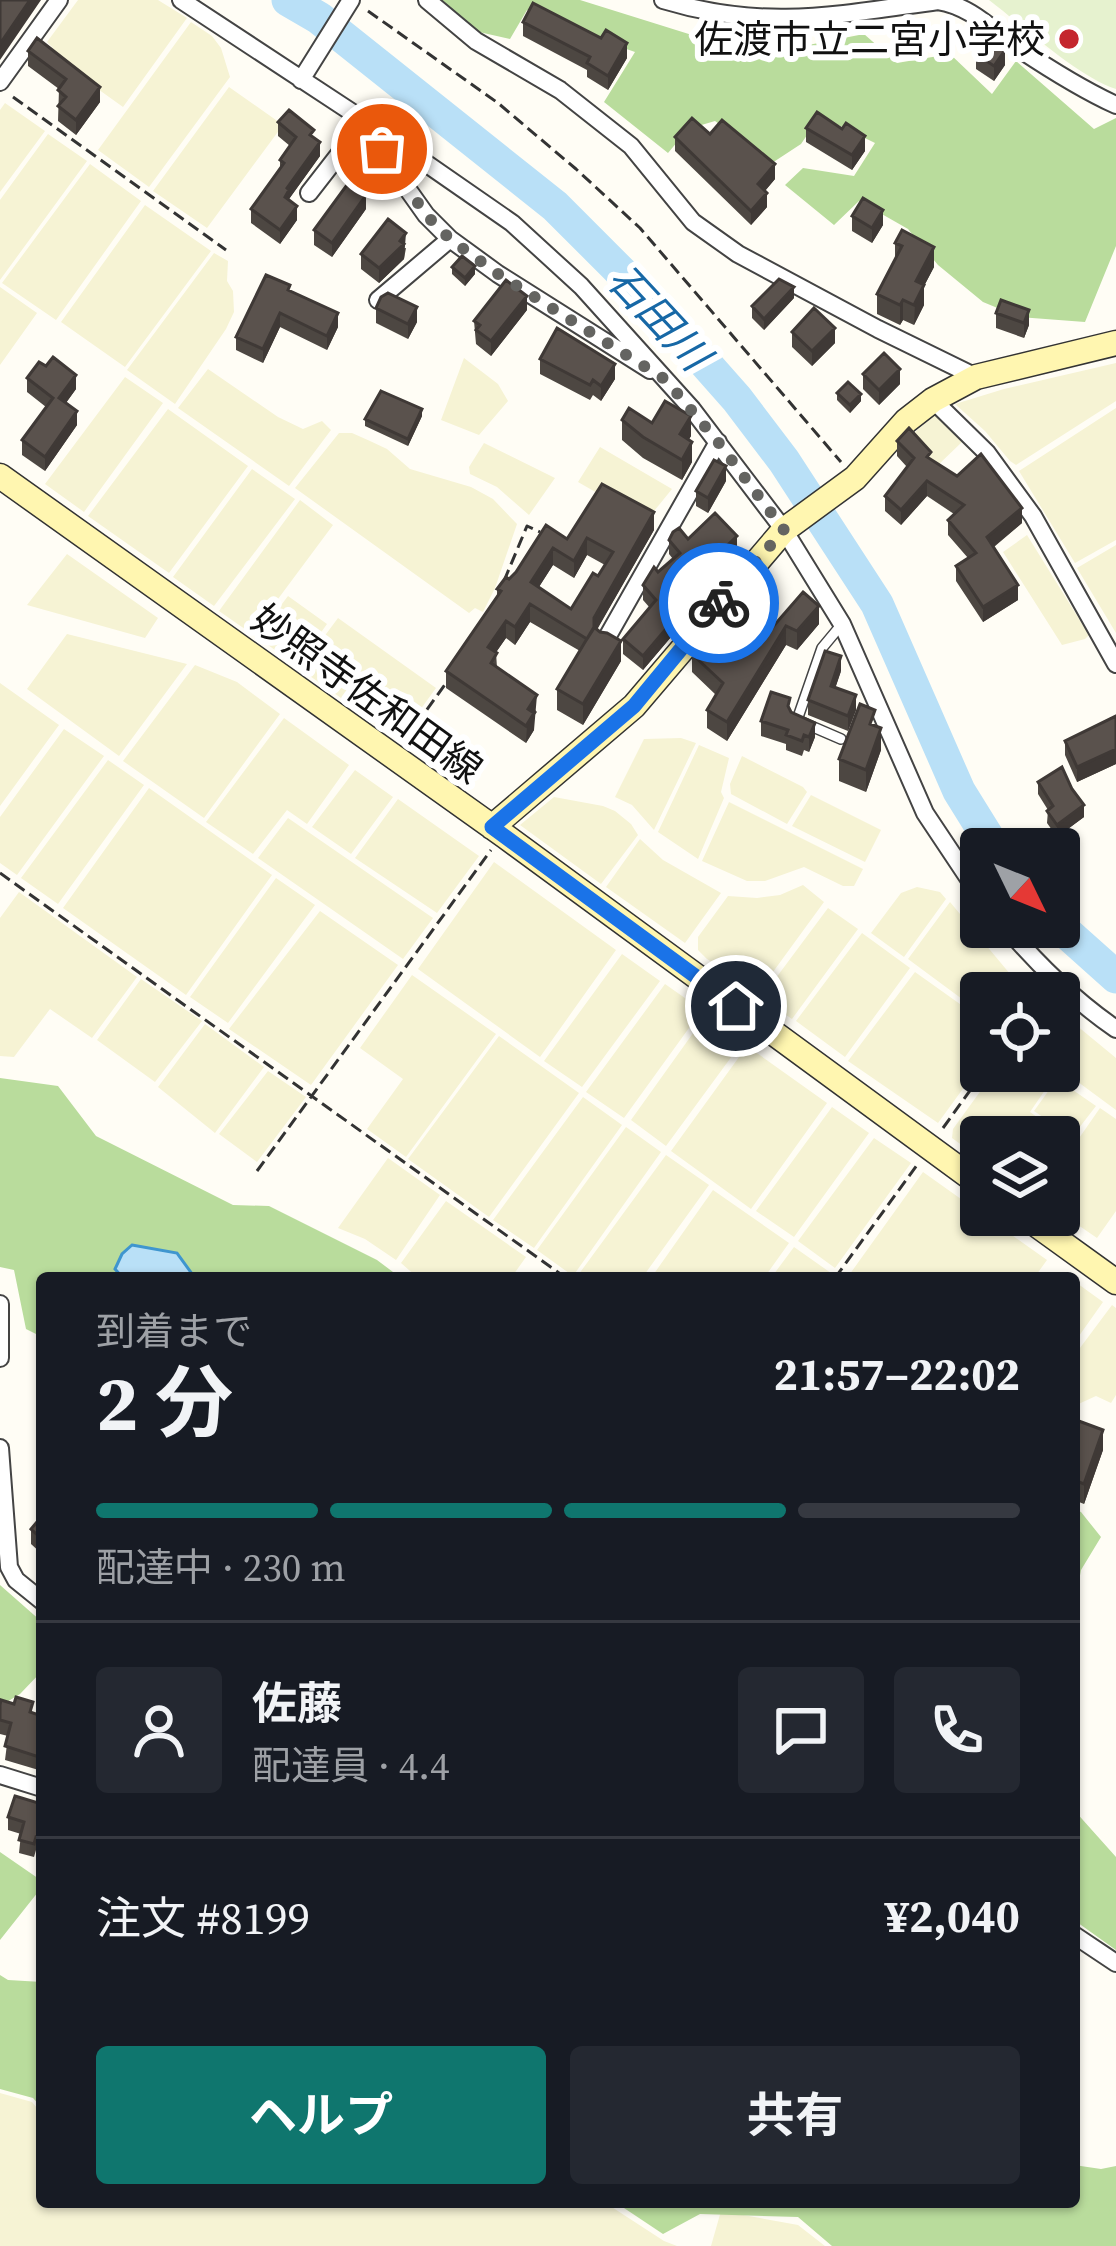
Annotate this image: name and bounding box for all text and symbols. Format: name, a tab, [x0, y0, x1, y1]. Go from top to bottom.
place label: 佐渡市立二宮小学校	[694, 13, 1045, 66]
marker: 佐渡市立二宮小学校	[1056, 26, 1082, 52]
pin	[331, 98, 433, 200]
icon: bag	[349, 116, 415, 182]
water label: 石田川	[595, 251, 726, 386]
courier	[659, 543, 779, 663]
icon: bike	[686, 570, 752, 636]
street label: 妙照寺佐和田線	[241, 592, 493, 796]
north arrow	[960, 828, 1080, 948]
map controls	[960, 828, 1080, 1236]
pin	[685, 955, 787, 1057]
button: locate	[960, 972, 1080, 1092]
icon: home	[703, 973, 769, 1039]
button: layers	[960, 1116, 1080, 1236]
text: 到着まで	[96, 1305, 252, 1358]
text: 21:57–22:02	[774, 1343, 1020, 1405]
text: 2 分	[96, 1349, 233, 1456]
text: 配達中 · 230 m	[96, 1541, 346, 1594]
button: person	[96, 1667, 222, 1793]
button: chat	[738, 1667, 864, 1793]
button: phone	[894, 1667, 1020, 1793]
text: 佐藤	[252, 1672, 342, 1734]
text: 配達員 · 4.4	[252, 1739, 450, 1792]
text: ¥2,040	[885, 1885, 1020, 1947]
text: 注文 #8199	[96, 1887, 310, 1949]
button: ヘルプ	[96, 2046, 546, 2184]
button: 共有	[570, 2046, 1020, 2184]

